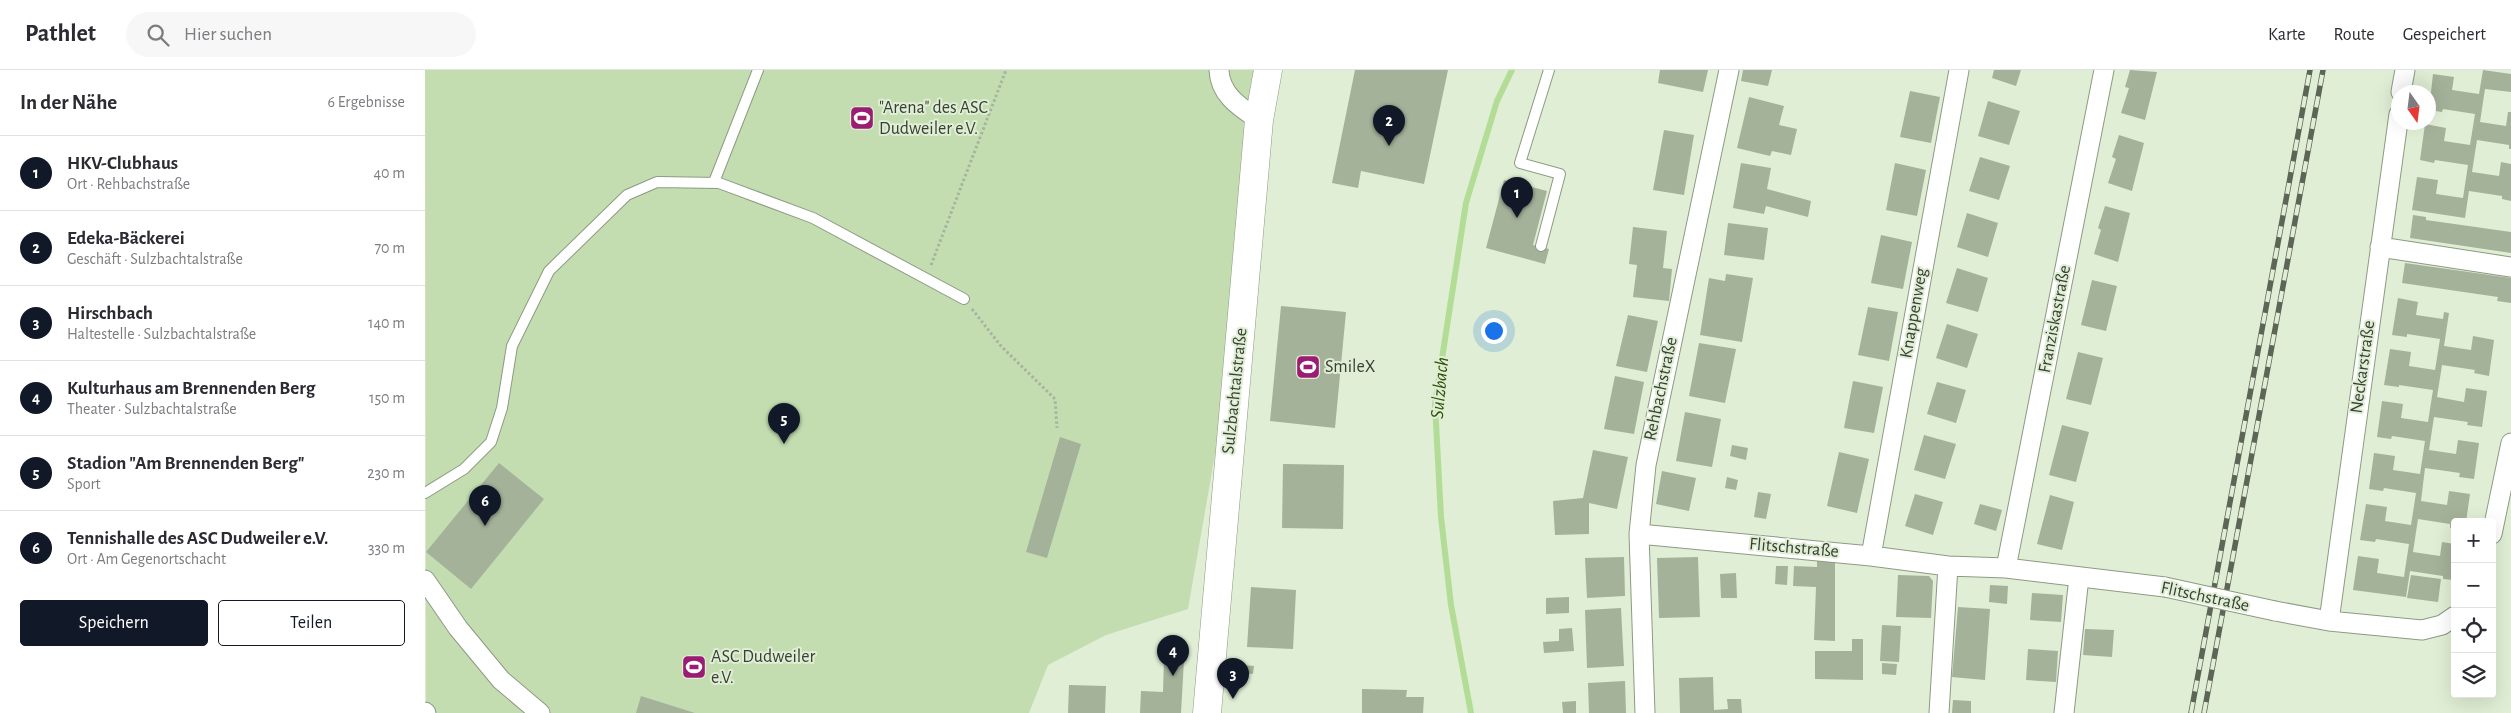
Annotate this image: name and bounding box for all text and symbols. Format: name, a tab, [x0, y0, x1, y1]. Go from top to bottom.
search box	[126, 12, 476, 57]
icon: search	[144, 21, 172, 49]
text: Pathlet	[25, 22, 96, 46]
text: Hier suchen	[184, 25, 272, 44]
text: Karte	[2268, 26, 2305, 44]
text: Route	[2333, 26, 2375, 44]
text: Gespeichert	[2403, 26, 2486, 44]
north arrow	[2391, 85, 2436, 130]
text: In der Nähe	[20, 92, 117, 113]
text: 6 Ergebnisse	[328, 94, 405, 110]
place label: "Arena" des ASC Dudweiler e.V.	[879, 99, 988, 138]
sports icon: "Arena" des ASC Dudweiler e.V.	[849, 105, 875, 131]
pin: 2	[1373, 105, 1405, 146]
text: HKV-Clubhaus	[67, 154, 178, 173]
text: 1	[33, 165, 39, 181]
text: 40 m	[373, 165, 405, 181]
text: Ort · Rehbachstraße	[67, 176, 190, 192]
pin: 1	[1501, 177, 1533, 218]
text: Edeka-Bäckerei	[67, 229, 185, 248]
text: 2	[32, 240, 40, 256]
text: 70 m	[374, 240, 405, 256]
text: Geschäft · Sulzbachtalstraße	[67, 251, 243, 267]
street label: Franziskastraße	[2036, 264, 2074, 374]
street label: Knappenweg	[1897, 266, 1931, 360]
text: Hirschbach	[67, 304, 153, 323]
text: 3	[33, 315, 39, 331]
text: 140 m	[368, 315, 405, 331]
your location	[1481, 318, 1507, 344]
street label: Neckarstraße	[2348, 319, 2378, 415]
text: Haltestelle · Sulzbachtalstraße	[67, 326, 256, 342]
street label: Sulzbachtalstraße	[1219, 327, 1251, 455]
street label: Rehbachstraße	[1641, 336, 1681, 442]
sports icon: SmileX	[1295, 354, 1321, 380]
water label: Sulzbach	[1428, 356, 1452, 420]
place label: SmileX	[1325, 358, 1376, 376]
text: Kulturhaus am Brennenden Berg	[67, 379, 315, 398]
text: 4	[32, 390, 40, 406]
text: 150 m	[369, 390, 405, 406]
text: Theater · Sulzbachtalstraße	[67, 401, 237, 417]
pin: 5	[768, 403, 800, 444]
text: Stadion "Am Brennenden Berg"	[67, 454, 304, 473]
text: 5	[33, 465, 39, 481]
text: 230 m	[367, 465, 405, 481]
text: Sport	[67, 476, 101, 492]
pin: 6	[469, 485, 501, 526]
map controls	[2451, 518, 2496, 698]
button: +	[2451, 518, 2496, 563]
text: Tennishalle des ASC Dudweiler e.V.	[67, 529, 328, 548]
street label: Flitschstraße	[1748, 535, 1840, 561]
text: 6	[32, 540, 40, 556]
text: 330 m	[368, 540, 405, 556]
text: Ort · Am Gegenortschacht	[67, 551, 226, 567]
button: −	[2451, 563, 2496, 608]
street label: Flitschstraße	[2159, 579, 2251, 615]
button: Speichern	[20, 600, 208, 646]
button: Teilen	[218, 600, 405, 646]
button: locate	[2451, 608, 2496, 653]
pin: 4	[1157, 635, 1189, 676]
place label: ASC Dudweiler e.V.	[711, 648, 816, 687]
button: layers	[2451, 653, 2496, 698]
sports icon: ASC Dudweiler e.V.	[681, 654, 707, 680]
pin: 3	[1217, 658, 1249, 699]

